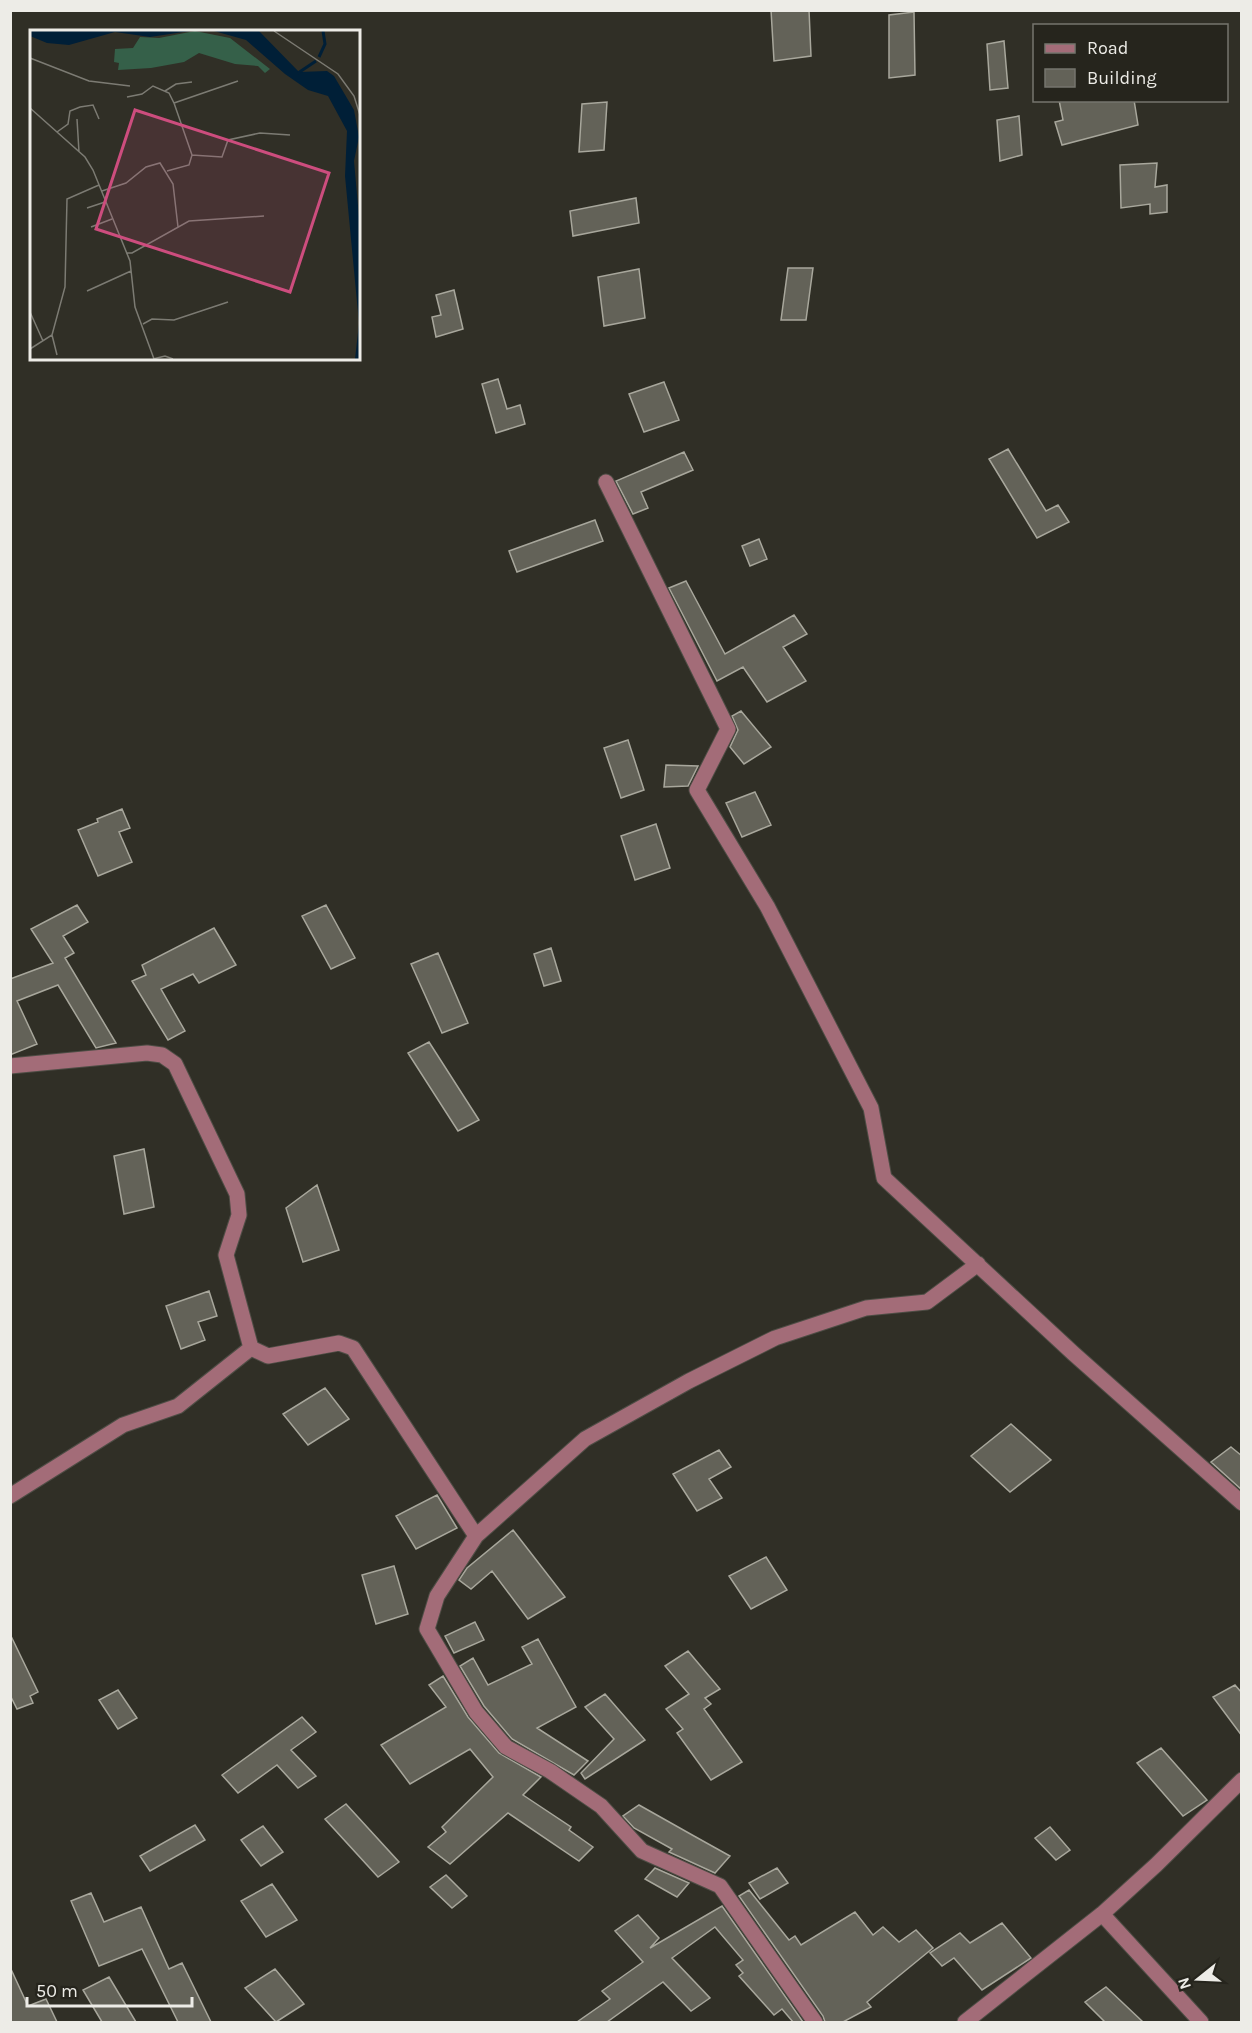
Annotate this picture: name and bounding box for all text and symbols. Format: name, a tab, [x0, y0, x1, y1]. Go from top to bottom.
legend	[1033, 24, 1228, 102]
inset map	[30, 30, 360, 360]
text: Road	[1087, 37, 1128, 59]
text: Building	[1087, 67, 1157, 89]
north arrow	[1168, 1949, 1228, 2009]
scale bar	[27, 1970, 192, 2008]
text: N	[1173, 1975, 1195, 1992]
text: 50 m	[36, 1980, 78, 2002]

